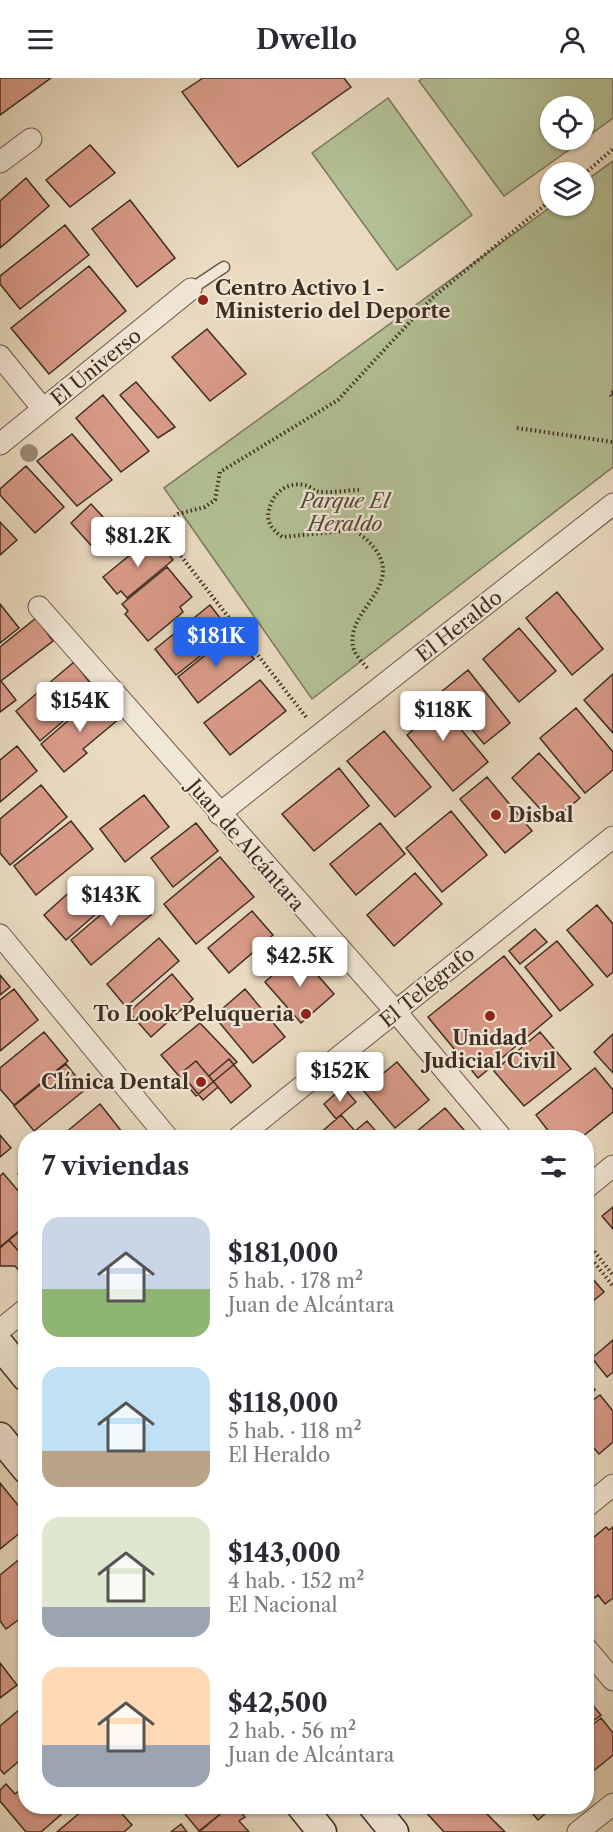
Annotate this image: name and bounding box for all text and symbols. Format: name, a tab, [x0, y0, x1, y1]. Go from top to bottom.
icon: menu	[24, 23, 57, 56]
text: Dwello	[256, 23, 357, 56]
icon: person	[556, 23, 589, 56]
map controls	[540, 96, 594, 216]
button: locate	[540, 96, 594, 150]
button: layers	[540, 162, 594, 216]
place label: Centro Activo 1 - Ministerio del Deporte	[215, 276, 451, 323]
marker: Centro Activo 1 - Ministerio del Deporte	[196, 293, 210, 307]
street label: El Universo	[46, 323, 146, 411]
park label: Parque El Heraldo	[298, 489, 392, 536]
pin: $81.2K	[89, 517, 187, 568]
text: $81.2K	[105, 524, 171, 548]
street label: El Heraldo	[411, 585, 507, 667]
pin: $181K	[174, 617, 258, 668]
text: $181K	[187, 624, 245, 648]
pin: $154K	[38, 682, 122, 733]
text: $154K	[50, 689, 110, 713]
pin: $118K	[401, 691, 485, 742]
text: $118K	[414, 698, 472, 722]
street label: Juan de Alcántara	[180, 772, 310, 916]
place label: Disbal	[508, 803, 573, 827]
marker: Disbal	[489, 808, 503, 822]
pin: $143K	[69, 876, 153, 927]
text: $143K	[81, 883, 141, 907]
pin: $42.5K	[251, 937, 349, 988]
street label: El Telégrafo	[375, 942, 479, 1032]
text: $42.5K	[266, 944, 334, 968]
place label: To Look Peluqueria	[93, 1002, 294, 1026]
marker: To Look Peluqueria	[299, 1007, 313, 1021]
marker: Unidad Judicial Civil	[483, 1009, 497, 1023]
place label: Unidad Judicial Civil	[420, 1026, 556, 1073]
pin: $152K	[298, 1052, 382, 1103]
text: $152K	[311, 1059, 370, 1083]
place label: Clínica Dental	[41, 1070, 189, 1094]
marker: Clínica Dental	[194, 1075, 208, 1089]
text: 7 viviendas	[42, 1150, 189, 1182]
icon: filters	[537, 1150, 570, 1183]
text: $181,000	[228, 1237, 338, 1269]
icon: home	[90, 1241, 162, 1313]
text: 5 hab. · 178 m²	[228, 1269, 363, 1293]
text: Juan de Alcántara	[228, 1293, 394, 1317]
text: $118,000	[228, 1387, 338, 1419]
icon: home	[90, 1391, 162, 1463]
text: 5 hab. · 118 m²	[228, 1419, 362, 1443]
text: El Heraldo	[228, 1443, 330, 1467]
text: $143,000	[228, 1537, 341, 1569]
icon: home	[90, 1541, 162, 1613]
text: 4 hab. · 152 m²	[228, 1569, 364, 1593]
text: El Nacional	[228, 1593, 337, 1617]
text: $42,500	[228, 1687, 328, 1719]
icon: home	[90, 1691, 162, 1763]
text: 2 hab. · 56 m²	[228, 1719, 356, 1743]
text: Juan de Alcántara	[228, 1743, 394, 1767]

